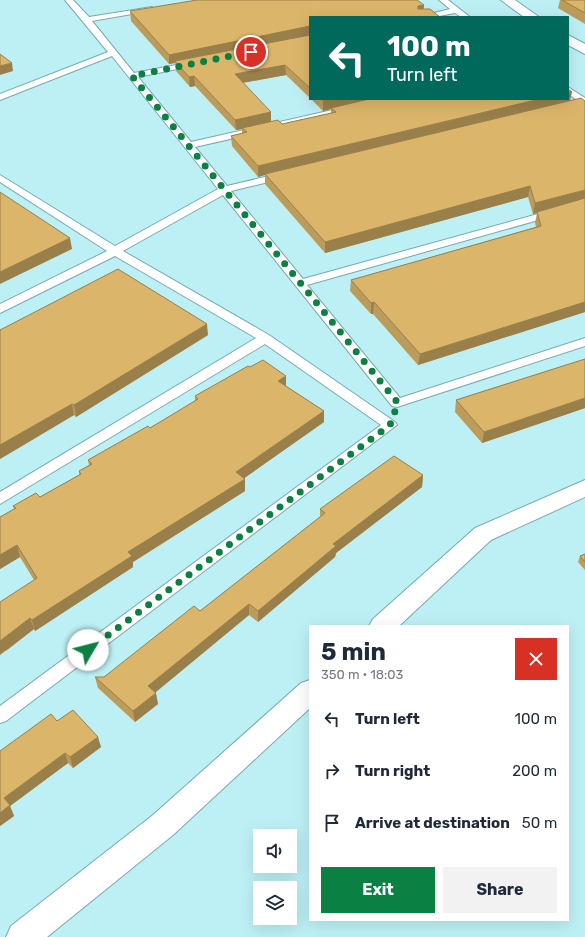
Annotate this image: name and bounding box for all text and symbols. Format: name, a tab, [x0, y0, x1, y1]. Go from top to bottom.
text: 100 m	[387, 30, 471, 63]
icon: left	[321, 32, 373, 84]
pin	[234, 35, 268, 69]
icon: arrive	[240, 41, 262, 63]
text: Turn left	[387, 64, 457, 86]
position arrow	[67, 629, 109, 671]
text: 5 min	[321, 638, 386, 666]
button: close	[515, 638, 557, 680]
text: 350 m · 18:03	[321, 667, 403, 682]
icon: left	[321, 708, 343, 730]
text: Turn left	[355, 710, 420, 728]
text: 100 m	[515, 710, 557, 728]
icon: right	[321, 760, 343, 782]
text: Turn right	[355, 762, 430, 780]
text: 200 m	[512, 762, 557, 780]
icon: arrive	[321, 812, 343, 834]
text: Arrive at destination	[355, 814, 510, 832]
text: 50 m	[522, 814, 557, 832]
map controls	[253, 829, 297, 925]
button: sound	[253, 829, 297, 873]
button: Exit	[321, 867, 435, 913]
button: Share	[443, 867, 557, 913]
button: layers	[253, 881, 297, 925]

